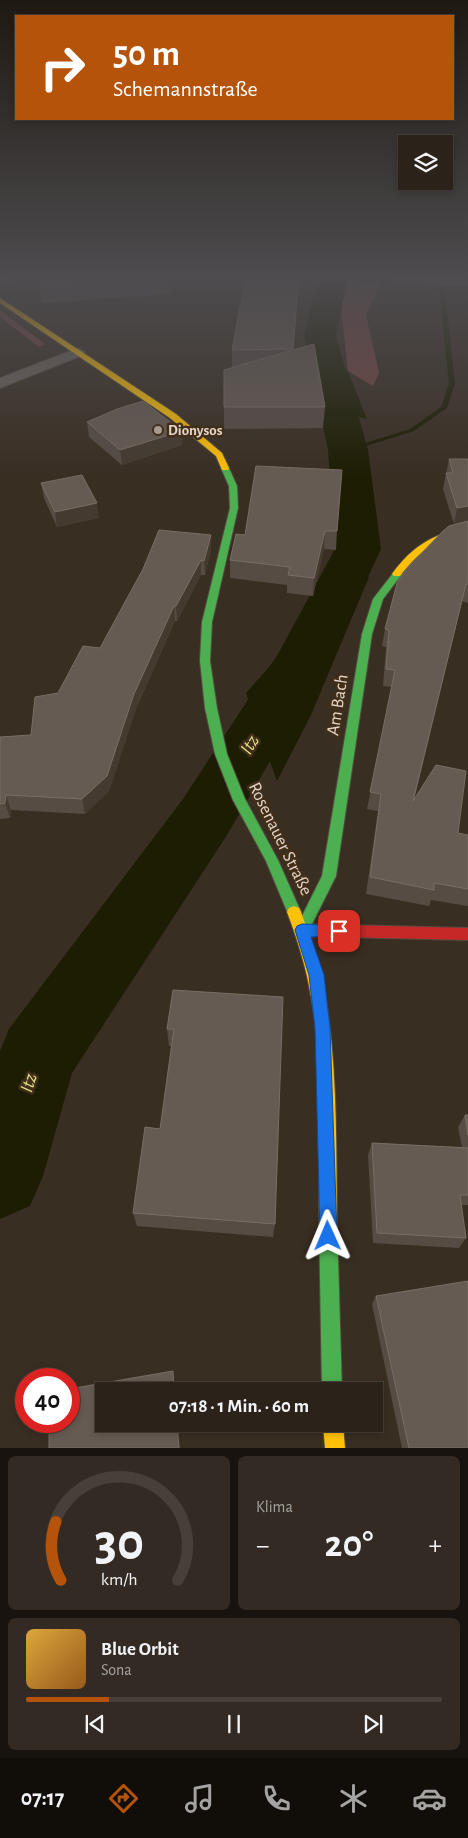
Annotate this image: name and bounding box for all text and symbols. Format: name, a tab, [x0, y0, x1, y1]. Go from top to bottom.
icon: right	[30, 35, 95, 100]
text: 50 m	[113, 37, 180, 72]
text: Schemannstraße	[113, 78, 258, 100]
map controls	[398, 135, 453, 190]
button: layers	[398, 135, 453, 190]
place label: Dionysos	[168, 423, 223, 438]
marker: Dionysos	[152, 424, 164, 436]
street label: Am Bach	[324, 673, 352, 737]
water label: Itz	[237, 732, 263, 758]
street label: Rosenauer Straße	[245, 780, 315, 898]
pin	[318, 910, 360, 952]
icon: arrive	[325, 917, 353, 945]
water label: Itz	[17, 1071, 41, 1095]
position arrow	[301, 1209, 353, 1261]
speed limit sign: 40	[15, 1368, 80, 1433]
text: 07:18 · 1 Min. · 60 m	[169, 1397, 309, 1416]
text: Klima	[256, 1499, 293, 1515]
text: 30	[94, 1517, 144, 1569]
text: 20°	[325, 1526, 373, 1564]
text: −	[256, 1532, 269, 1560]
text: +	[429, 1532, 442, 1560]
text: km/h	[101, 1571, 137, 1589]
text: Blue Orbit	[101, 1640, 179, 1659]
text: Sona	[101, 1662, 132, 1678]
icon: previous	[81, 1710, 109, 1738]
icon: pause	[220, 1710, 248, 1738]
icon: next	[359, 1710, 387, 1738]
icon: directions	[106, 1781, 141, 1816]
icon: music	[182, 1781, 217, 1816]
icon: phone	[259, 1781, 294, 1816]
icon: climate	[336, 1781, 371, 1816]
icon: car	[412, 1781, 447, 1816]
text: 07:17	[21, 1787, 64, 1809]

